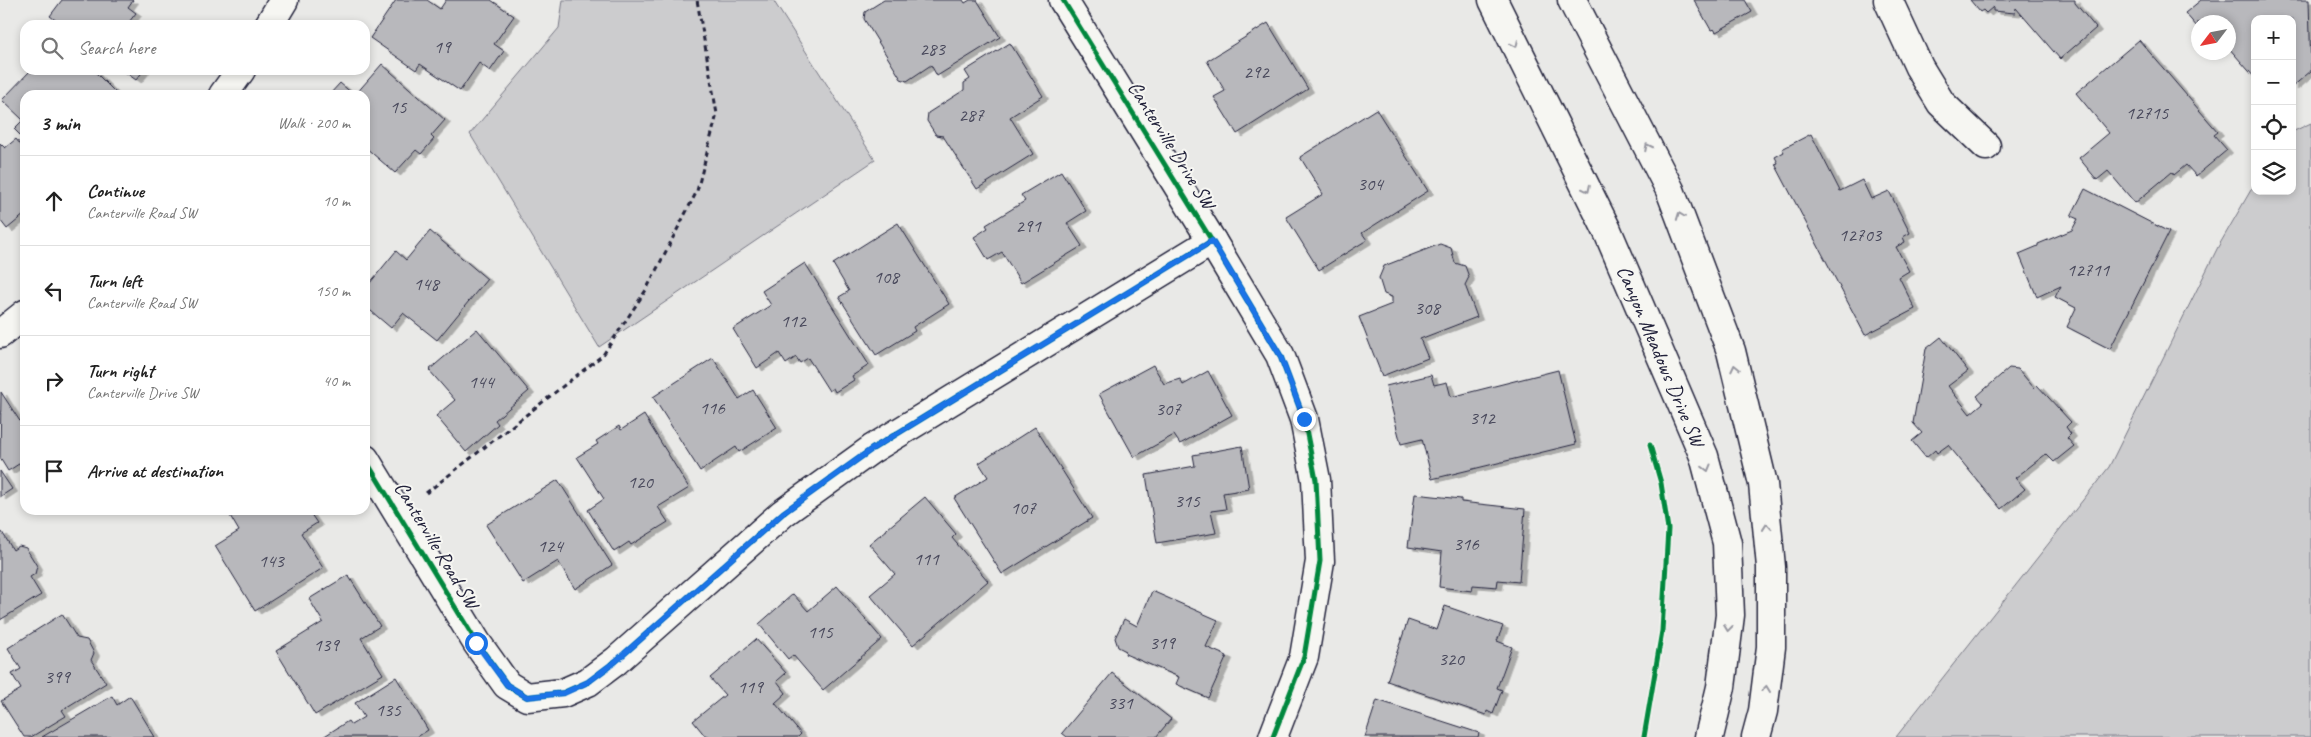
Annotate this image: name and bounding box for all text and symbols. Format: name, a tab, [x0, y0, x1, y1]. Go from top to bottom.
north arrow	[2191, 15, 2236, 60]
map controls	[2251, 15, 2296, 195]
button: +	[2251, 15, 2296, 60]
search box	[20, 20, 370, 75]
icon: search	[38, 34, 66, 62]
house number: 19	[433, 35, 452, 59]
text: Search here	[78, 36, 155, 60]
house number: 283	[919, 37, 946, 61]
one-way arrow	[1509, 39, 1519, 48]
house number: 292	[1243, 60, 1270, 84]
button: −	[2251, 60, 2296, 105]
street label: Canterville Drive SW	[1122, 76, 1223, 216]
house number: 15	[389, 95, 408, 119]
house number: 12715	[2126, 101, 2170, 125]
house number: 287	[958, 103, 985, 127]
button: locate	[2251, 105, 2296, 150]
text: 3 min	[40, 110, 80, 136]
text: Walk · 200 m	[278, 113, 350, 133]
one-way arrow	[1644, 143, 1654, 152]
button: layers	[2251, 150, 2296, 195]
house number: 304	[1357, 172, 1385, 196]
text: Continue	[87, 179, 144, 203]
one-way arrow	[1581, 184, 1591, 193]
icon: ahead	[40, 187, 68, 215]
text: 10 m	[323, 191, 350, 211]
text: Canterville Road SW	[87, 203, 197, 223]
one-way arrow	[1675, 212, 1686, 221]
house number: 291	[1015, 214, 1042, 238]
house number: 12703	[1839, 223, 1883, 247]
house number: 12711	[2067, 258, 2111, 282]
street label: Canyon Meadows Drive SW	[1611, 261, 1712, 453]
house number: 108	[873, 265, 901, 289]
text: Turn left	[87, 269, 142, 293]
house number: 148	[413, 272, 441, 296]
icon: left	[40, 277, 68, 305]
text: 150 m	[316, 281, 350, 301]
text: Canterville Road SW	[87, 293, 197, 313]
house number: 308	[1414, 296, 1442, 320]
house number: 112	[780, 309, 807, 333]
text: Turn right	[87, 359, 154, 383]
one-way arrow	[1730, 364, 1741, 373]
icon: right	[40, 367, 68, 395]
house number: 144	[468, 370, 496, 394]
text: 40 m	[323, 371, 350, 391]
text: Canterville Drive SW	[87, 383, 199, 403]
house number: 116	[699, 396, 726, 420]
house number: 307	[1155, 397, 1182, 421]
house number: 312	[1469, 406, 1496, 430]
route end	[1293, 408, 1316, 431]
icon: arrive	[40, 457, 68, 485]
text: Arrive at destination	[87, 459, 223, 483]
one-way arrow	[1702, 464, 1712, 472]
house number: 120	[627, 470, 654, 494]
street label: Canterville Road SW	[389, 476, 487, 616]
house number: 315	[1174, 489, 1201, 513]
house number: 107	[1010, 496, 1037, 520]
one-way arrow	[1762, 523, 1773, 531]
house number: 316	[1453, 532, 1480, 556]
house number: 124	[537, 534, 565, 558]
house number: 111	[913, 547, 940, 571]
house number: 143	[258, 549, 285, 573]
house number: 115	[807, 620, 834, 644]
one-way arrow	[1723, 624, 1734, 632]
house number: 319	[1149, 631, 1176, 655]
route start	[465, 632, 488, 655]
house number: 139	[313, 633, 340, 657]
house number: 320	[1438, 647, 1465, 671]
house number: 399	[44, 665, 71, 689]
house number: 119	[737, 675, 764, 699]
one-way arrow	[1760, 685, 1771, 693]
house number: 331	[1107, 691, 1134, 715]
house number: 135	[375, 698, 402, 722]

